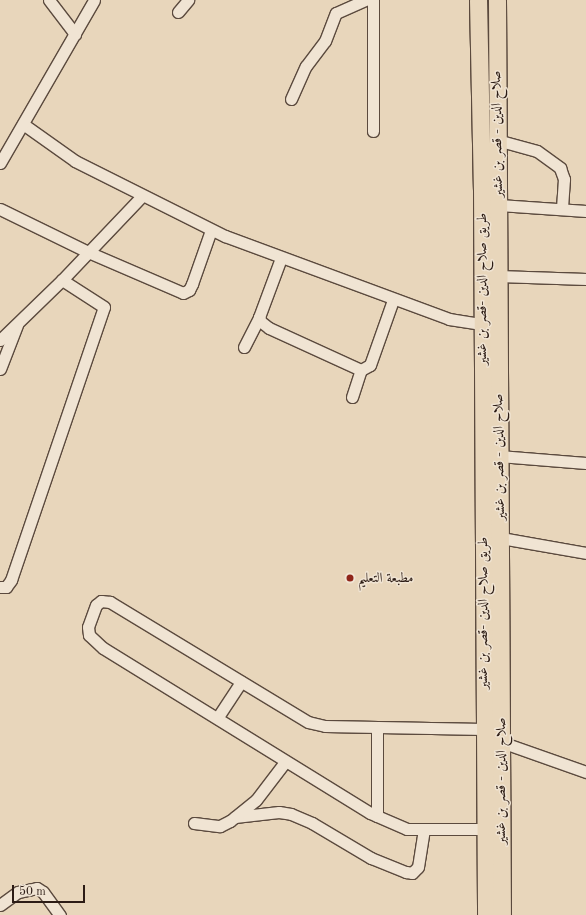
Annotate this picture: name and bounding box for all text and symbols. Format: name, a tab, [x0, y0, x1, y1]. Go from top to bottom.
street label: صلاح الدين - قصر بن غشير	[487, 70, 507, 198]
street label: طريق صلاح الدين -قصر بن غشير	[474, 213, 490, 365]
street label: صلاح الدين - قصر بن غشير	[489, 393, 509, 521]
street label: طريق صلاح الدين -قصر بن غشير	[475, 537, 491, 689]
place label: مطبعة التعليم	[358, 570, 414, 586]
marker: مطبعة التعليم	[345, 573, 355, 583]
street label: صلاح الدين - قصر بن غشير	[493, 717, 509, 845]
scale bar	[14, 877, 87, 903]
text: 50 m	[19, 886, 46, 898]

